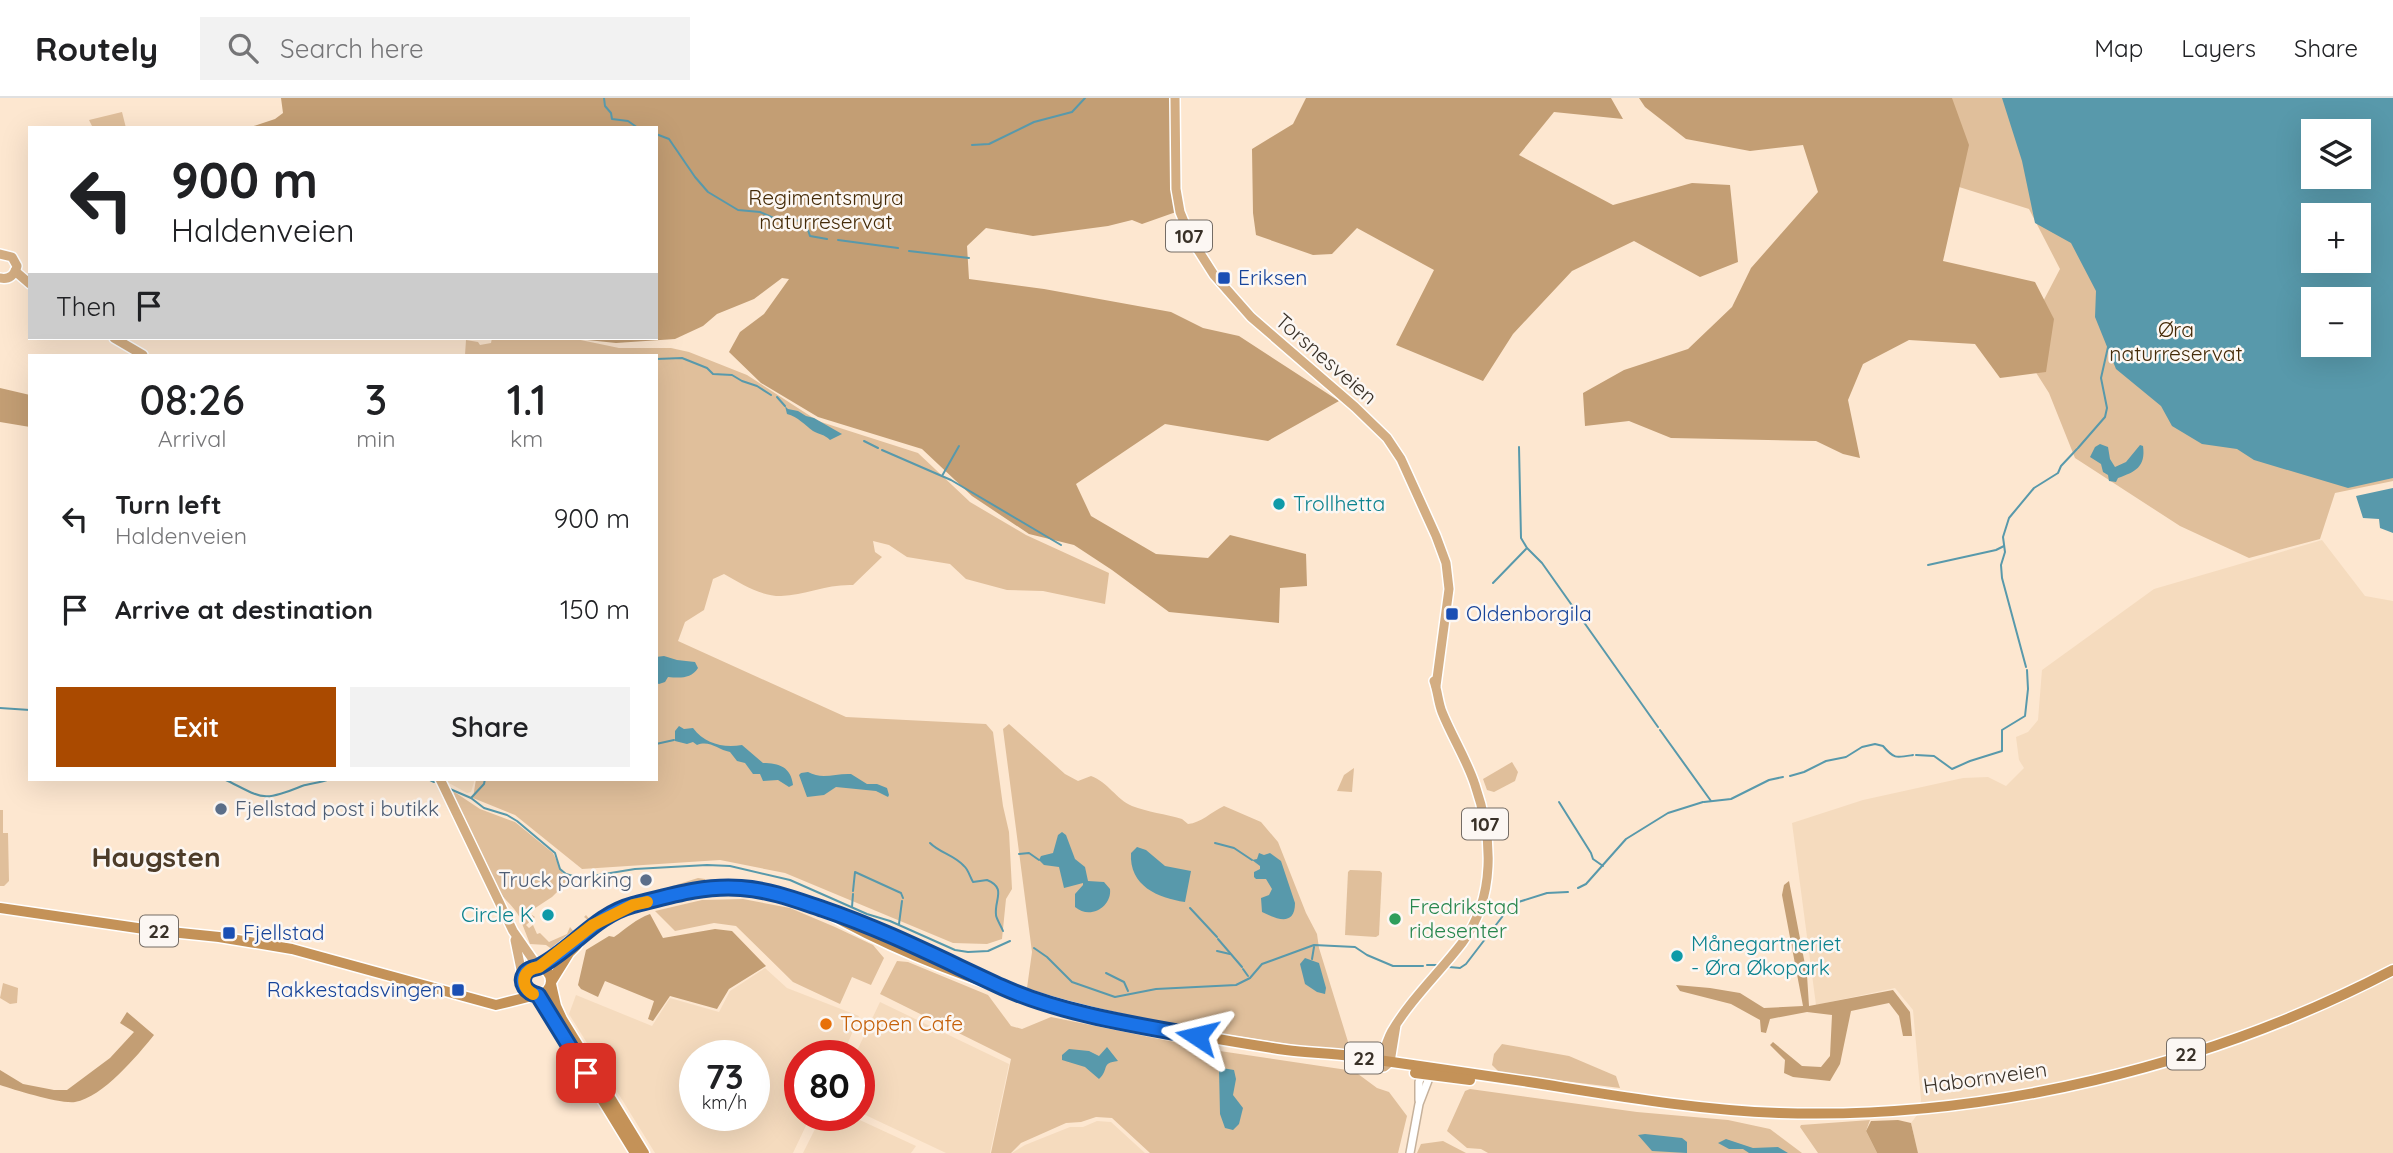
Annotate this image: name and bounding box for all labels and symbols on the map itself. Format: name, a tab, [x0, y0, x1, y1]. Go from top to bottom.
park label: Regimentsmyra naturreservat	[748, 184, 904, 234]
road number: 107	[1166, 220, 1212, 252]
place label: Eriksen	[1238, 264, 1308, 290]
marker: Eriksen	[1216, 270, 1232, 286]
street label: Torsnesveien	[1271, 307, 1383, 409]
park label: Øra naturreservat	[2109, 316, 2243, 366]
place label: Trollhetta	[1293, 490, 1385, 516]
marker: Trollhetta	[1271, 496, 1287, 512]
place label: Oldenborgila	[1466, 600, 1592, 626]
marker: Oldenborgila	[1444, 606, 1460, 622]
place label: Fjellstad post i butikk	[235, 795, 439, 821]
marker: Fjellstad post i butikk	[213, 801, 229, 817]
road number: 107	[1462, 808, 1508, 839]
district label: Haugsten	[91, 839, 221, 874]
place label: Truck parking	[498, 866, 632, 892]
marker: Truck parking	[638, 872, 654, 888]
place label: Fredrikstad ridesenter	[1409, 893, 1519, 943]
place label: Circle K	[461, 901, 534, 927]
marker: Circle K	[540, 907, 556, 923]
marker: Fredrikstad ridesenter	[1387, 911, 1403, 927]
road number: 22	[140, 916, 178, 946]
place label: Fjellstad	[243, 919, 325, 945]
marker: Fjellstad	[221, 925, 237, 941]
place label: Månegartneriet - Øra Økopark	[1691, 930, 1842, 980]
marker: Månegartneriet - Øra Økopark	[1669, 948, 1685, 964]
place label: Rakkestadsvingen	[267, 976, 444, 1002]
marker: Rakkestadsvingen	[450, 982, 466, 998]
position arrow	[1160, 999, 1234, 1073]
place label: Toppen Cafe	[840, 1010, 963, 1036]
marker: Toppen Cafe	[818, 1016, 834, 1032]
road number: 22	[2167, 1038, 2205, 1070]
speed limit sign: 80	[784, 1040, 875, 1131]
road number: 22	[1345, 1042, 1383, 1074]
pin	[556, 1043, 616, 1103]
street label: Habornveien	[1921, 1055, 2048, 1099]

